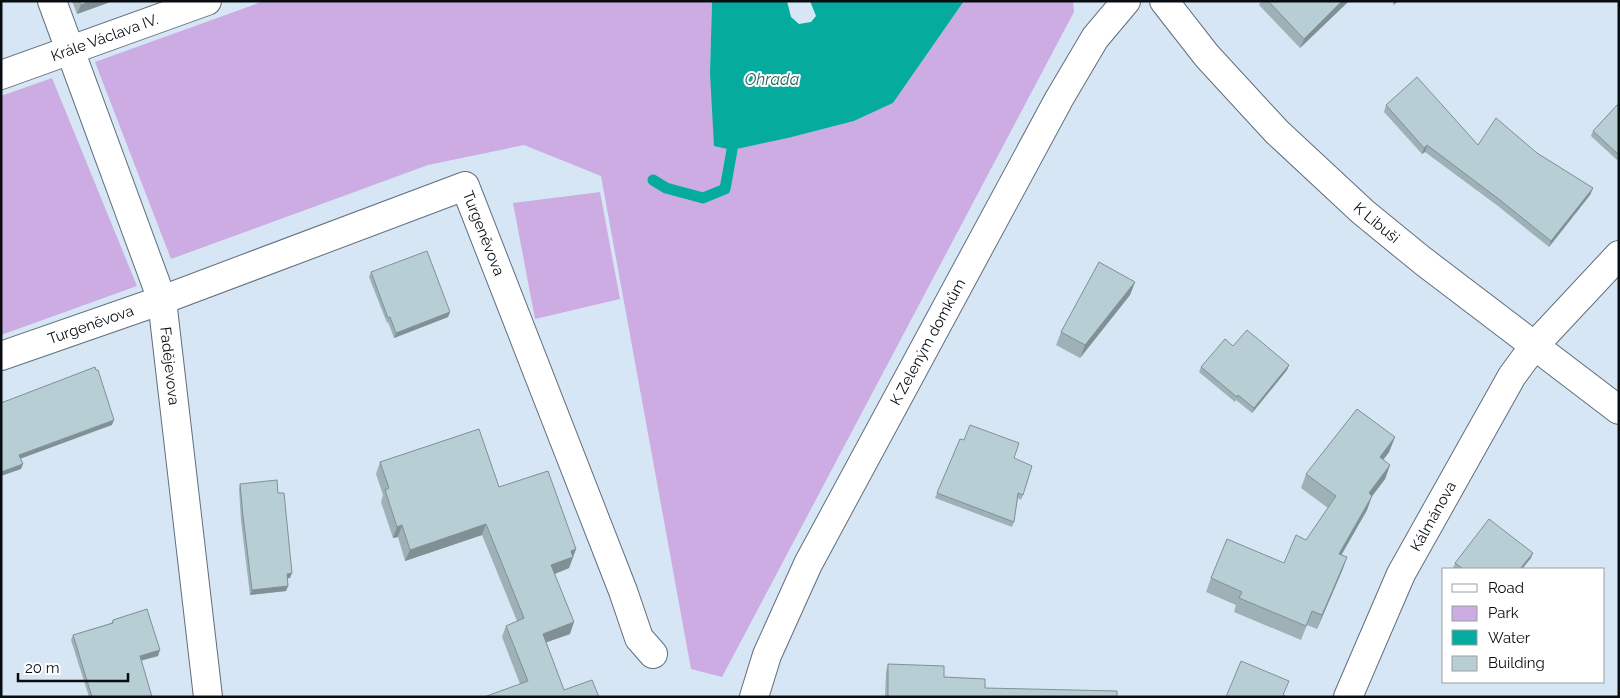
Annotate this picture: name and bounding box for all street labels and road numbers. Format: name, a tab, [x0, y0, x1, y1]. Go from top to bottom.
street label: Krále Václava IV.	[48, 10, 161, 65]
street label: Turgeněvova	[459, 188, 508, 278]
street label: K Libuši	[1350, 199, 1403, 247]
street label: K Zeleným domkům	[886, 276, 969, 409]
street label: Turgeněvova	[45, 302, 136, 348]
street label: Fadějevova	[156, 326, 183, 406]
street label: Kálmánova	[1407, 478, 1460, 554]

